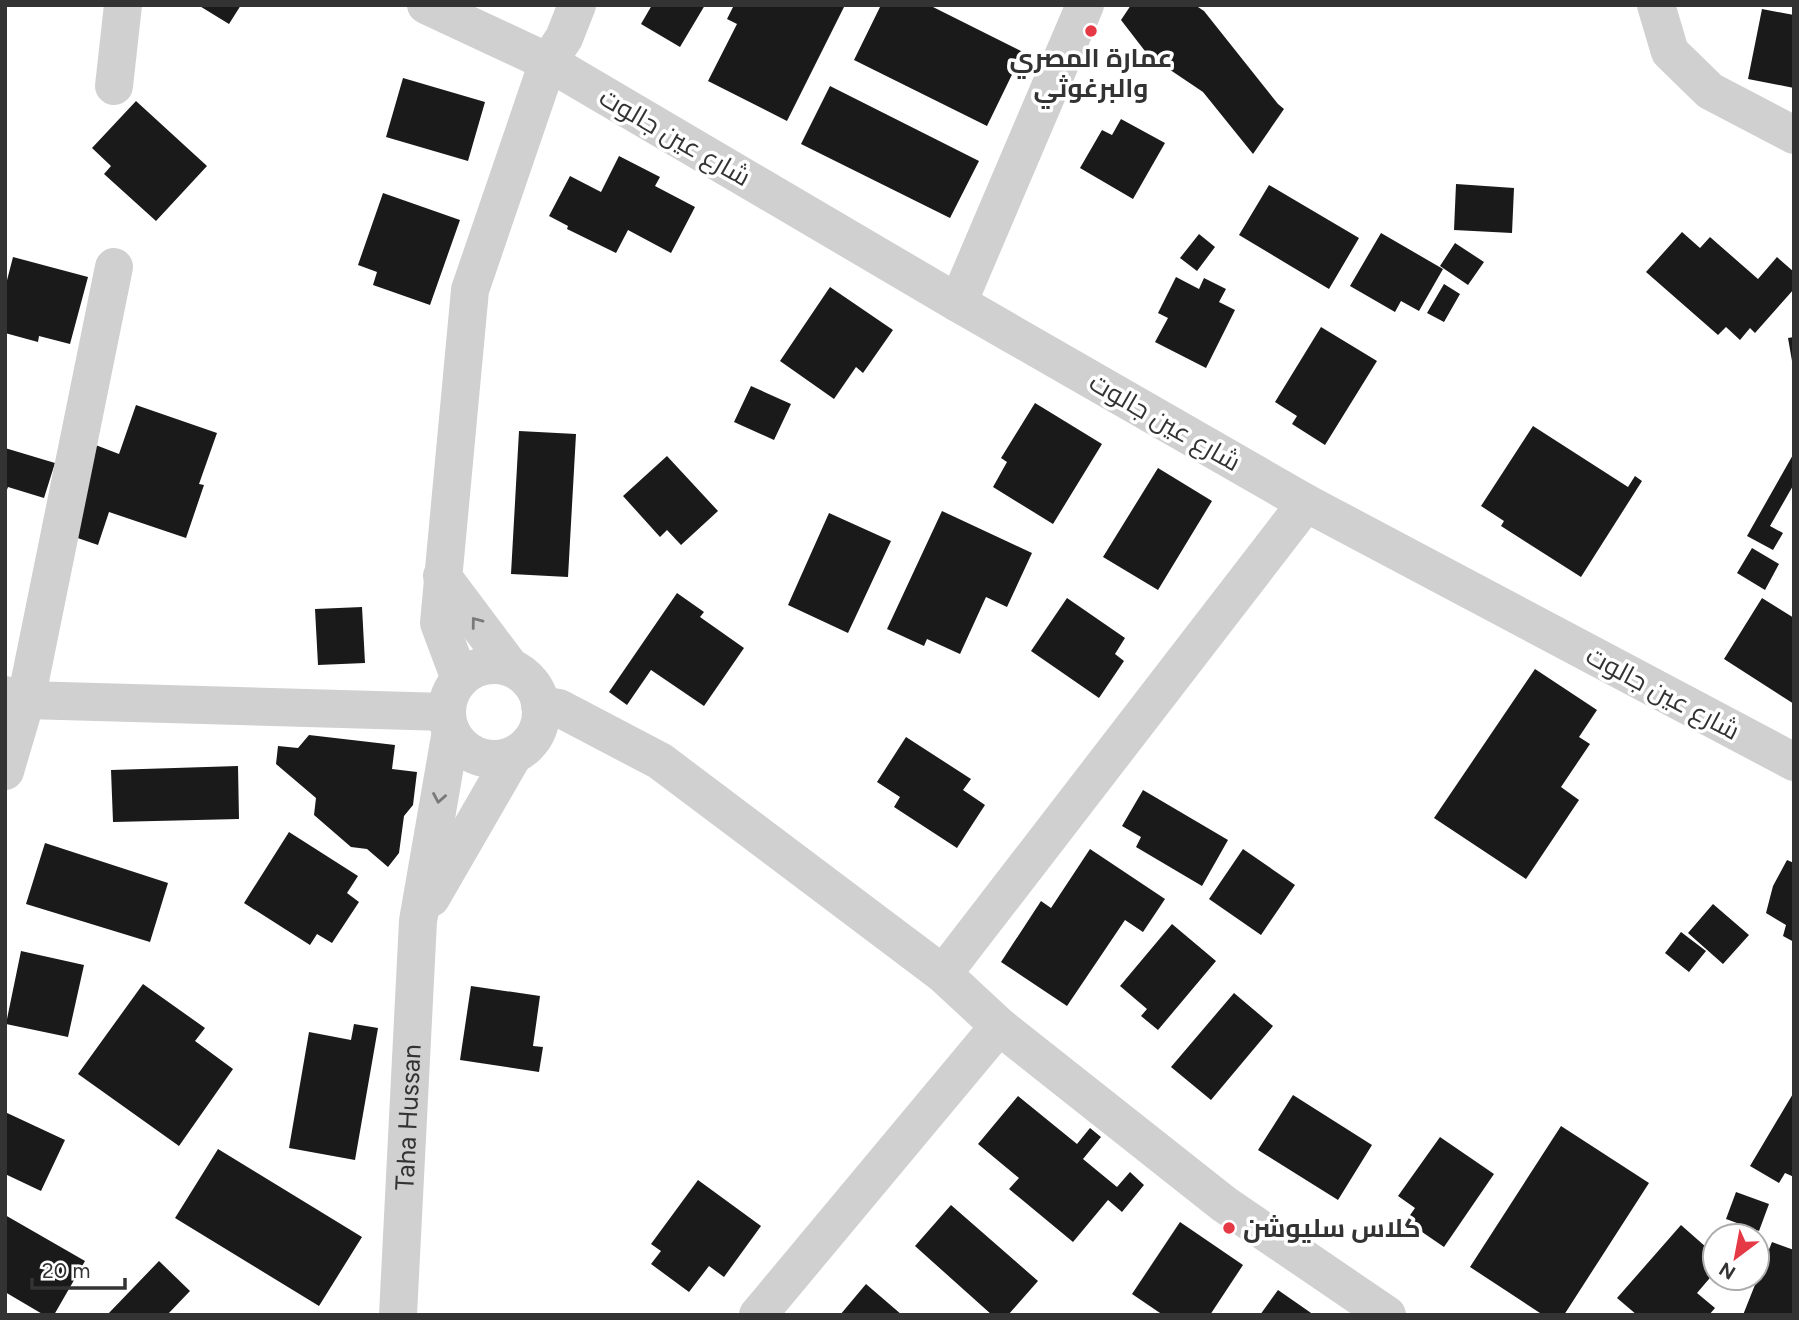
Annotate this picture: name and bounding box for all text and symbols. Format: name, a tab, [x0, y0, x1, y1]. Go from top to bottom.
marker: عمارة المصري والبرغوثي	[1083, 23, 1099, 39]
place label: عمارة المصري والبرغوثي	[1009, 42, 1173, 109]
street label: شارع عين جالوت	[593, 81, 756, 194]
street label: شارع عين جالوت	[1083, 366, 1246, 479]
one-way arrow	[472, 617, 485, 630]
street label: شارع عين جالوت	[1580, 639, 1745, 748]
one-way arrow	[432, 792, 447, 804]
street label: Taha Hussan	[388, 1043, 428, 1191]
place label: كلاس سليوشن	[1243, 1212, 1421, 1244]
marker: كلاس سليوشن	[1221, 1220, 1237, 1236]
north arrow	[1701, 1222, 1771, 1292]
scale bar	[32, 1246, 124, 1290]
text: N	[1715, 1257, 1740, 1285]
text: 20 m	[42, 1258, 90, 1283]

